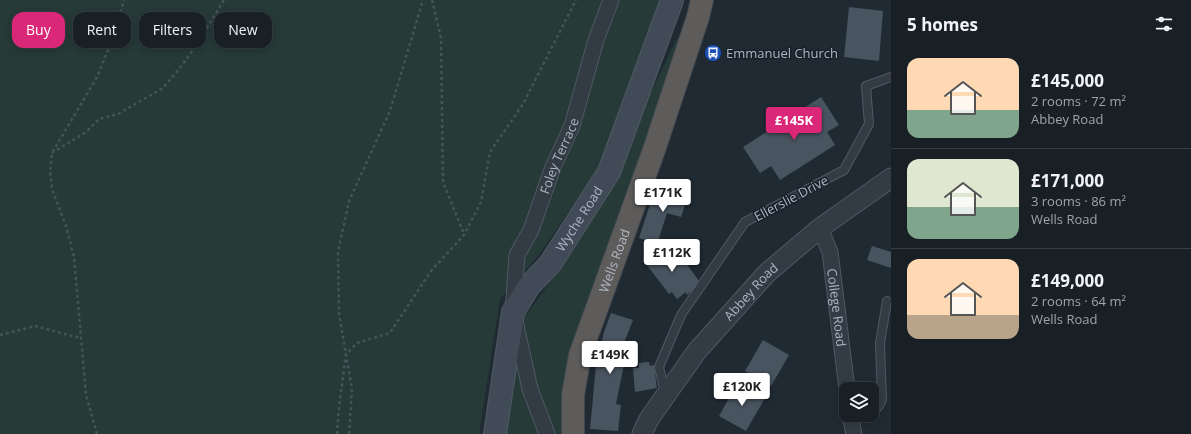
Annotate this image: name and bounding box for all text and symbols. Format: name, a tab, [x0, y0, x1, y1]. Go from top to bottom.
chip: Buy	[12, 12, 65, 48]
chip: Rent	[73, 12, 131, 48]
chip: Filters	[139, 12, 206, 48]
chip: New	[214, 12, 272, 48]
text: 5 homes	[907, 13, 978, 36]
icon: filters	[1153, 13, 1175, 35]
bus stop icon: Emmanuel Church	[703, 43, 723, 63]
place label: Emmanuel Church	[726, 44, 838, 62]
text: £145,000	[1031, 69, 1104, 92]
icon: home	[939, 74, 987, 122]
text: 2 rooms · 72 m²	[1031, 92, 1126, 110]
pin: £145K	[766, 107, 822, 141]
text: Abbey Road	[1031, 110, 1103, 128]
text: £145K	[775, 111, 813, 129]
street label: Foley Terrace	[535, 116, 583, 196]
text: £171,000	[1031, 169, 1104, 192]
street label: Ellerslie Drive	[751, 171, 831, 225]
icon: home	[939, 175, 987, 223]
pin: £171K	[635, 179, 691, 213]
street label: Wyche Road	[551, 183, 607, 255]
text: £171K	[644, 183, 682, 201]
text: 3 rooms · 86 m²	[1031, 192, 1126, 210]
text: Wells Road	[1031, 210, 1097, 228]
street label: Wells Road	[594, 226, 634, 295]
pin: £112K	[644, 239, 700, 273]
text: £112K	[653, 243, 691, 261]
street label: Abbey Road	[720, 259, 782, 324]
street label: College Road	[823, 267, 851, 348]
text: £149,000	[1031, 269, 1104, 292]
icon: home	[939, 275, 987, 323]
text: 2 rooms · 64 m²	[1031, 292, 1126, 310]
text: Wells Road	[1031, 310, 1097, 328]
pin: £149K	[582, 341, 638, 375]
text: £149K	[591, 345, 629, 363]
pin: £120K	[714, 373, 770, 407]
text: £120K	[723, 377, 761, 395]
map controls	[839, 382, 879, 422]
button: layers	[839, 382, 879, 422]

